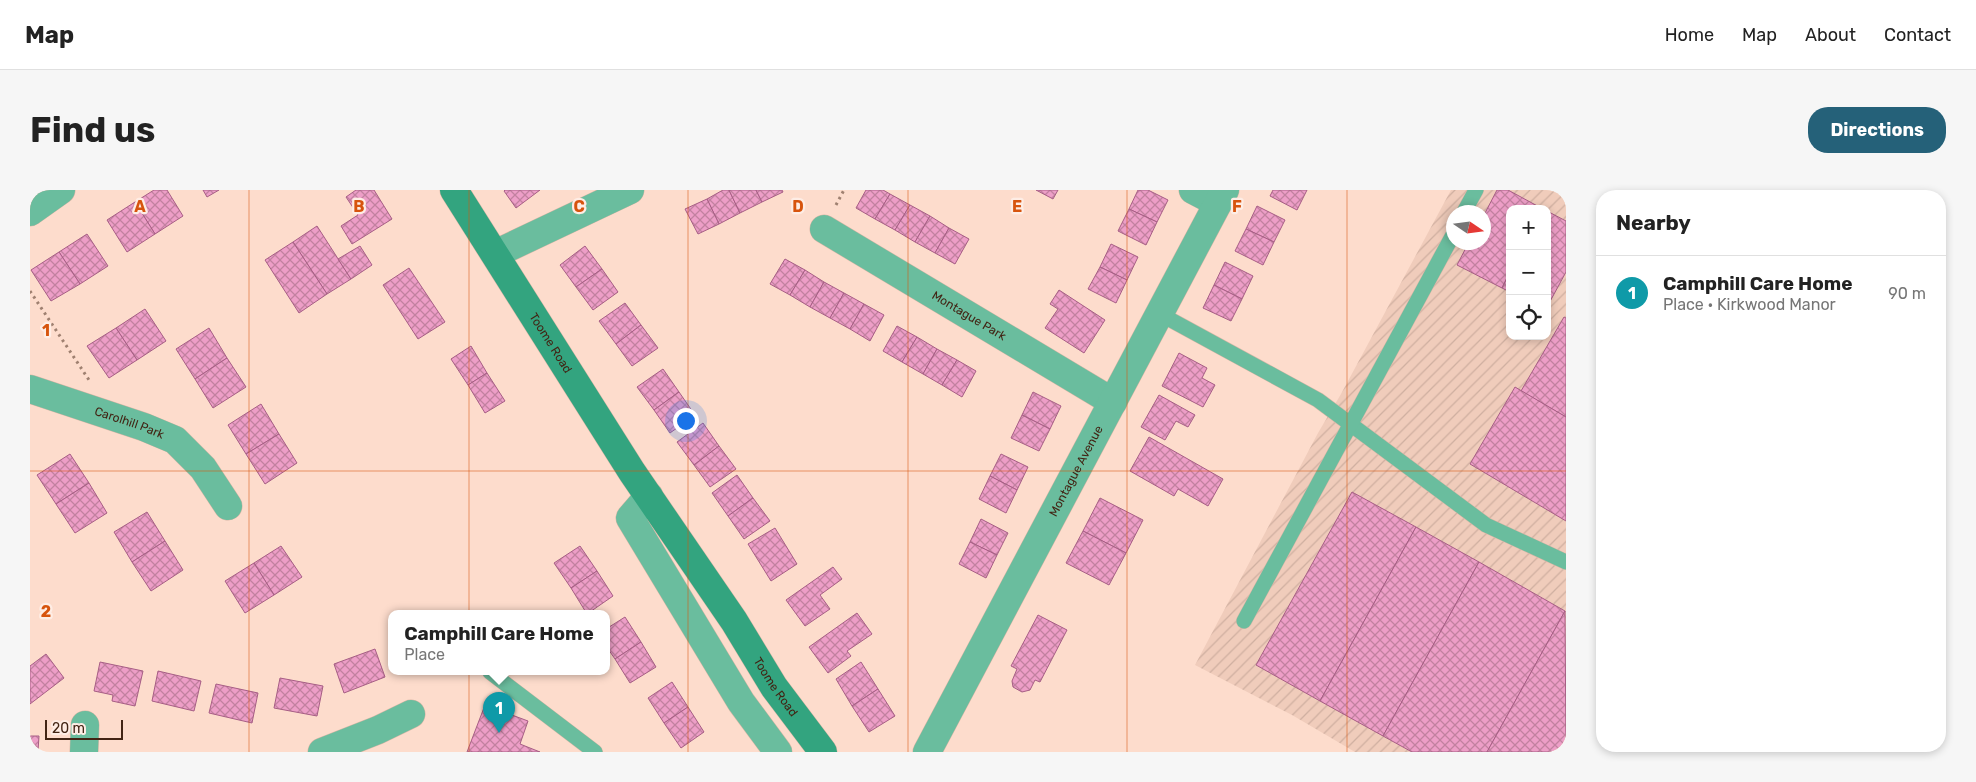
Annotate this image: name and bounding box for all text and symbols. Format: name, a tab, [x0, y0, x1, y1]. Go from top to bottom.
text: Map	[25, 21, 74, 49]
text: Home	[1665, 24, 1714, 46]
text: Map	[1742, 24, 1777, 46]
text: About	[1805, 24, 1856, 46]
text: Contact	[1884, 24, 1951, 46]
button: Directions	[1808, 107, 1946, 153]
text: Find us	[30, 109, 155, 151]
text: A	[134, 197, 146, 216]
text: B	[353, 197, 365, 216]
text: C	[573, 197, 585, 216]
text: D	[792, 197, 804, 216]
text: E	[1012, 197, 1022, 216]
text: F	[1232, 197, 1242, 216]
north arrow	[1446, 205, 1491, 250]
map controls	[1506, 205, 1551, 340]
button: +	[1506, 205, 1551, 250]
text: Nearby	[1616, 210, 1691, 235]
button: −	[1506, 250, 1551, 295]
text: Camphill Care Home	[1663, 272, 1853, 295]
text: 1	[1628, 284, 1636, 303]
text: 90 m	[1888, 284, 1926, 303]
street label: Montague Park	[929, 288, 1009, 344]
button: locate	[1506, 295, 1551, 340]
text: Place · Kirkwood Manor	[1663, 295, 1836, 314]
street label: Toome Road	[526, 310, 575, 376]
text: 1	[42, 321, 50, 340]
street label: Carolhill Park	[93, 404, 167, 442]
your location	[673, 408, 699, 434]
street label: Montague Avenue	[1046, 423, 1106, 519]
text: 2	[41, 602, 51, 621]
popup	[388, 610, 610, 675]
text: Camphill Care Home	[404, 622, 594, 645]
text: Place	[404, 645, 445, 664]
street label: Toome Road	[751, 655, 801, 719]
pin: 1	[483, 692, 515, 733]
scale bar	[45, 717, 122, 740]
text: 20 m	[52, 720, 85, 737]

